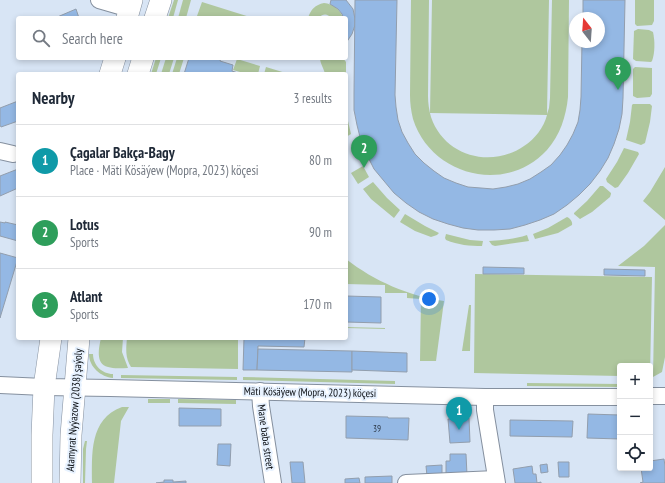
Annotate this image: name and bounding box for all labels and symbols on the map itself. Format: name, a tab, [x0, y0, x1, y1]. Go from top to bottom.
north arrow	[569, 12, 605, 48]
pin: 3	[605, 57, 631, 90]
pin: 2	[351, 135, 377, 168]
your location	[419, 289, 439, 309]
street label: Atamyrat Nyýazow (2038) şaýoly	[63, 347, 85, 472]
street label: Mäti Kösäýew (Mopra, 2023) köçesi	[244, 384, 376, 400]
pin: 1	[446, 397, 472, 430]
street label: Mane baba street	[255, 404, 277, 470]
house number: 39	[373, 423, 381, 434]

